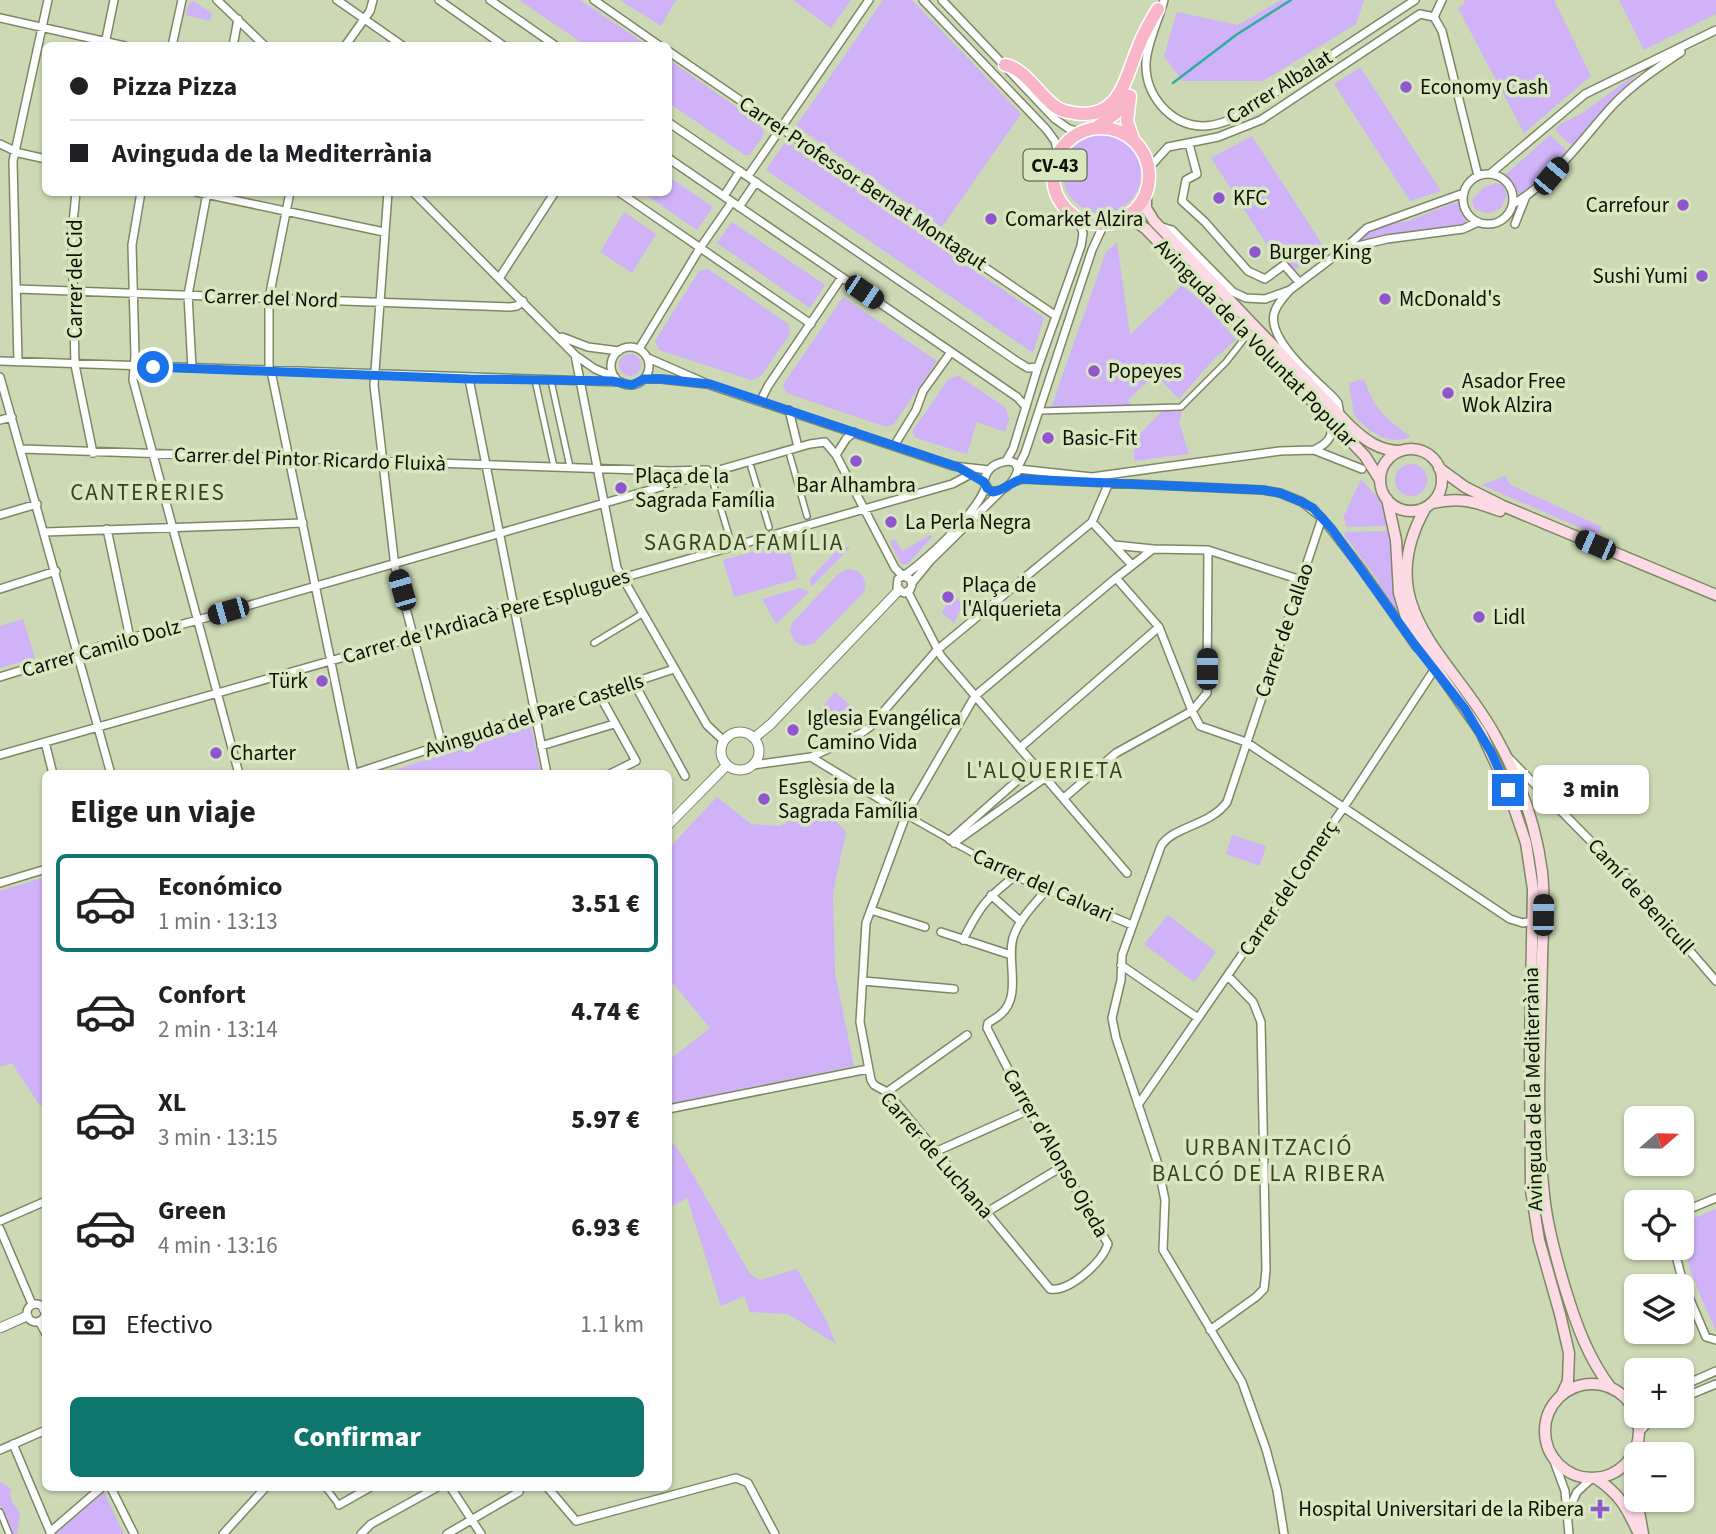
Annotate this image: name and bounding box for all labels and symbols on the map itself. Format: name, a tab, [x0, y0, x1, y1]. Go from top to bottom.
street label: Carrer Albalat	[1220, 42, 1338, 132]
place label: Economy Cash	[1420, 72, 1548, 102]
marker: Economy Cash	[1398, 79, 1414, 95]
street label: Carrer Professor Bernat Montagut	[733, 88, 993, 278]
road number: CV-43	[1024, 150, 1086, 181]
car	[1530, 153, 1573, 199]
place label: KFC	[1233, 183, 1267, 213]
marker: KFC	[1211, 190, 1227, 206]
place label: Carrefour	[1586, 190, 1670, 220]
marker: Carrefour	[1675, 197, 1691, 213]
place label: Comarket Alzira	[1005, 204, 1143, 234]
marker: Comarket Alzira	[983, 211, 999, 227]
street label: Carrer del Cid	[60, 219, 90, 339]
street label: Avinguda de la Voluntat Popular	[1148, 232, 1365, 455]
place label: Burger King	[1269, 237, 1372, 267]
marker: Burger King	[1247, 244, 1263, 260]
place label: Sushi Yumi	[1592, 261, 1688, 291]
marker: Sushi Yumi	[1694, 268, 1710, 284]
car	[841, 272, 888, 312]
street label: Carrer del Nord	[203, 281, 339, 315]
place label: McDonald's	[1399, 284, 1501, 314]
marker: McDonald's	[1377, 291, 1393, 307]
route start	[137, 351, 169, 383]
place label: Popeyes	[1108, 356, 1182, 386]
marker: Popeyes	[1086, 363, 1102, 379]
place label: Asador Free Wok Alzira	[1462, 366, 1566, 420]
marker: Asador Free Wok Alzira	[1440, 385, 1456, 401]
place label: Basic-Fit	[1062, 423, 1137, 453]
marker: Basic-Fit	[1040, 430, 1056, 446]
street label: Carrer del Pintor Ricardo Fluixà	[173, 439, 447, 479]
marker: Bar Alhambra	[848, 453, 864, 469]
place label: Plaça de la Sagrada Família	[635, 461, 775, 515]
place label: Bar Alhambra	[796, 470, 916, 500]
district label: CANTERERIES	[70, 476, 226, 509]
marker: Plaça de la Sagrada Família	[613, 480, 629, 496]
place label: La Perla Negra	[905, 507, 1031, 537]
marker: La Perla Negra	[883, 514, 899, 530]
district label: SAGRADA FAMÍLIA	[644, 526, 844, 559]
car	[1572, 527, 1619, 563]
street label: Carrer de Callao	[1247, 559, 1321, 701]
street label: Carrer de l'Ardiacà Pere Esplugues	[339, 561, 633, 671]
car	[387, 567, 418, 613]
place label: Plaça de l'Alquerieta	[962, 570, 1062, 624]
marker: Plaça de l'Alquerieta	[940, 589, 956, 605]
car	[205, 595, 252, 627]
place label: Lidl	[1493, 602, 1525, 632]
marker: Lidl	[1471, 609, 1487, 625]
street label: Carrer Camilo Dolz	[18, 611, 184, 685]
car	[1197, 648, 1218, 690]
street label: Avinguda del Pare Castells	[421, 665, 648, 765]
place label: Türk	[269, 666, 309, 696]
marker: Türk	[314, 673, 330, 689]
place label: Iglesia Evangélica Camino Vida	[807, 703, 961, 757]
marker: Iglesia Evangélica Camino Vida	[785, 722, 801, 738]
place label: Charter	[230, 738, 297, 768]
marker: Charter	[208, 745, 224, 761]
district label: L'ALQUERIETA	[966, 754, 1124, 787]
callout: 3 min	[1532, 766, 1648, 814]
place label: Esglèsia de la Sagrada Família	[778, 772, 918, 826]
route end	[1492, 774, 1524, 806]
marker: Esglèsia de la Sagrada Família	[756, 791, 772, 807]
street label: Carrer del Comerç	[1231, 814, 1345, 962]
street label: Camí de Benicull	[1581, 831, 1701, 961]
street label: Carrer del Calvari	[968, 841, 1118, 929]
car	[1533, 894, 1554, 936]
street label: Avinguda de la Mediterrània	[1516, 967, 1550, 1211]
street label: Carrer d'Alonso Ojeda	[995, 1063, 1117, 1243]
street label: Carrer de Luchana	[873, 1085, 1001, 1225]
north arrow	[1624, 1106, 1694, 1176]
district label: URBANITZACIÓ BALCÓ DE LA RIBERA	[1152, 1131, 1386, 1190]
place label: Hospital Universitari de la Ribera	[1298, 1494, 1584, 1524]
marker: Hospital Universitari de la Ribera	[1590, 1499, 1610, 1519]

